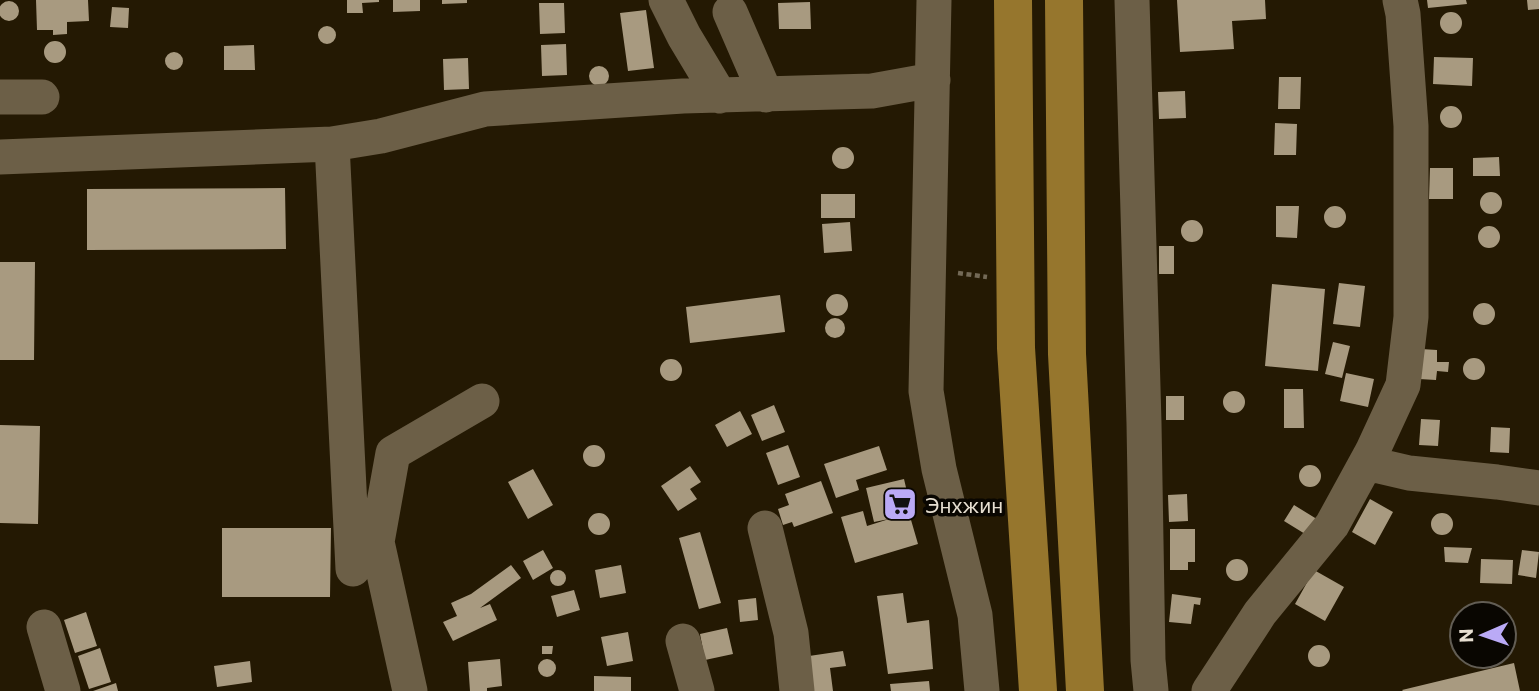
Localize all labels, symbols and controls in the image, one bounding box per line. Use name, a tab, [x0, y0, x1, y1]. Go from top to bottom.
supermarket icon: Энхжин	[881, 485, 919, 523]
place label: Энхжин	[925, 492, 1003, 517]
north arrow	[1448, 600, 1518, 670]
text: N	[1454, 628, 1477, 643]

